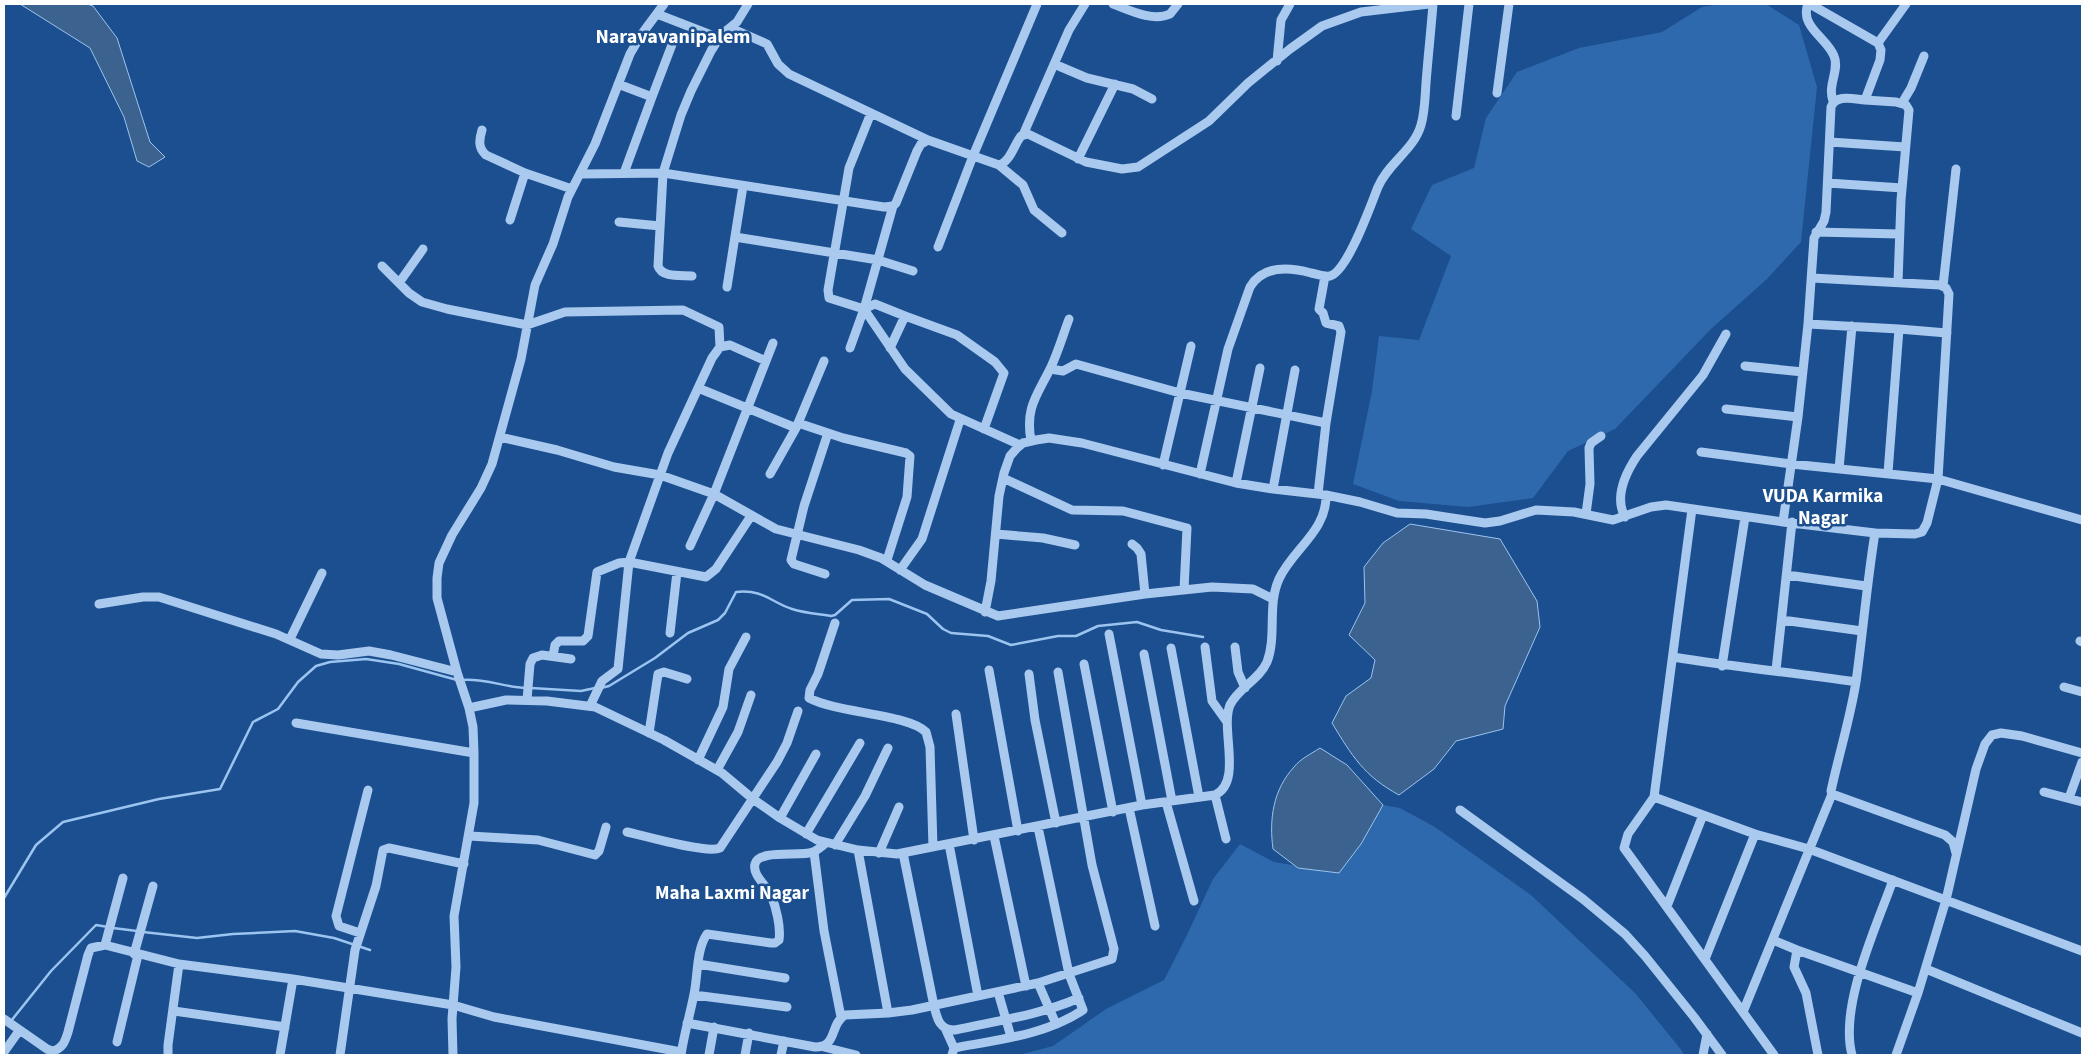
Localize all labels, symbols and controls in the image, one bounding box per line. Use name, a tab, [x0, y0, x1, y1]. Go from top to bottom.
district label: Naravavanipalem	[596, 23, 750, 51]
district label: VUDA Karmika Nagar	[1762, 483, 1883, 532]
district label: Maha Laxmi Nagar	[655, 880, 809, 907]

